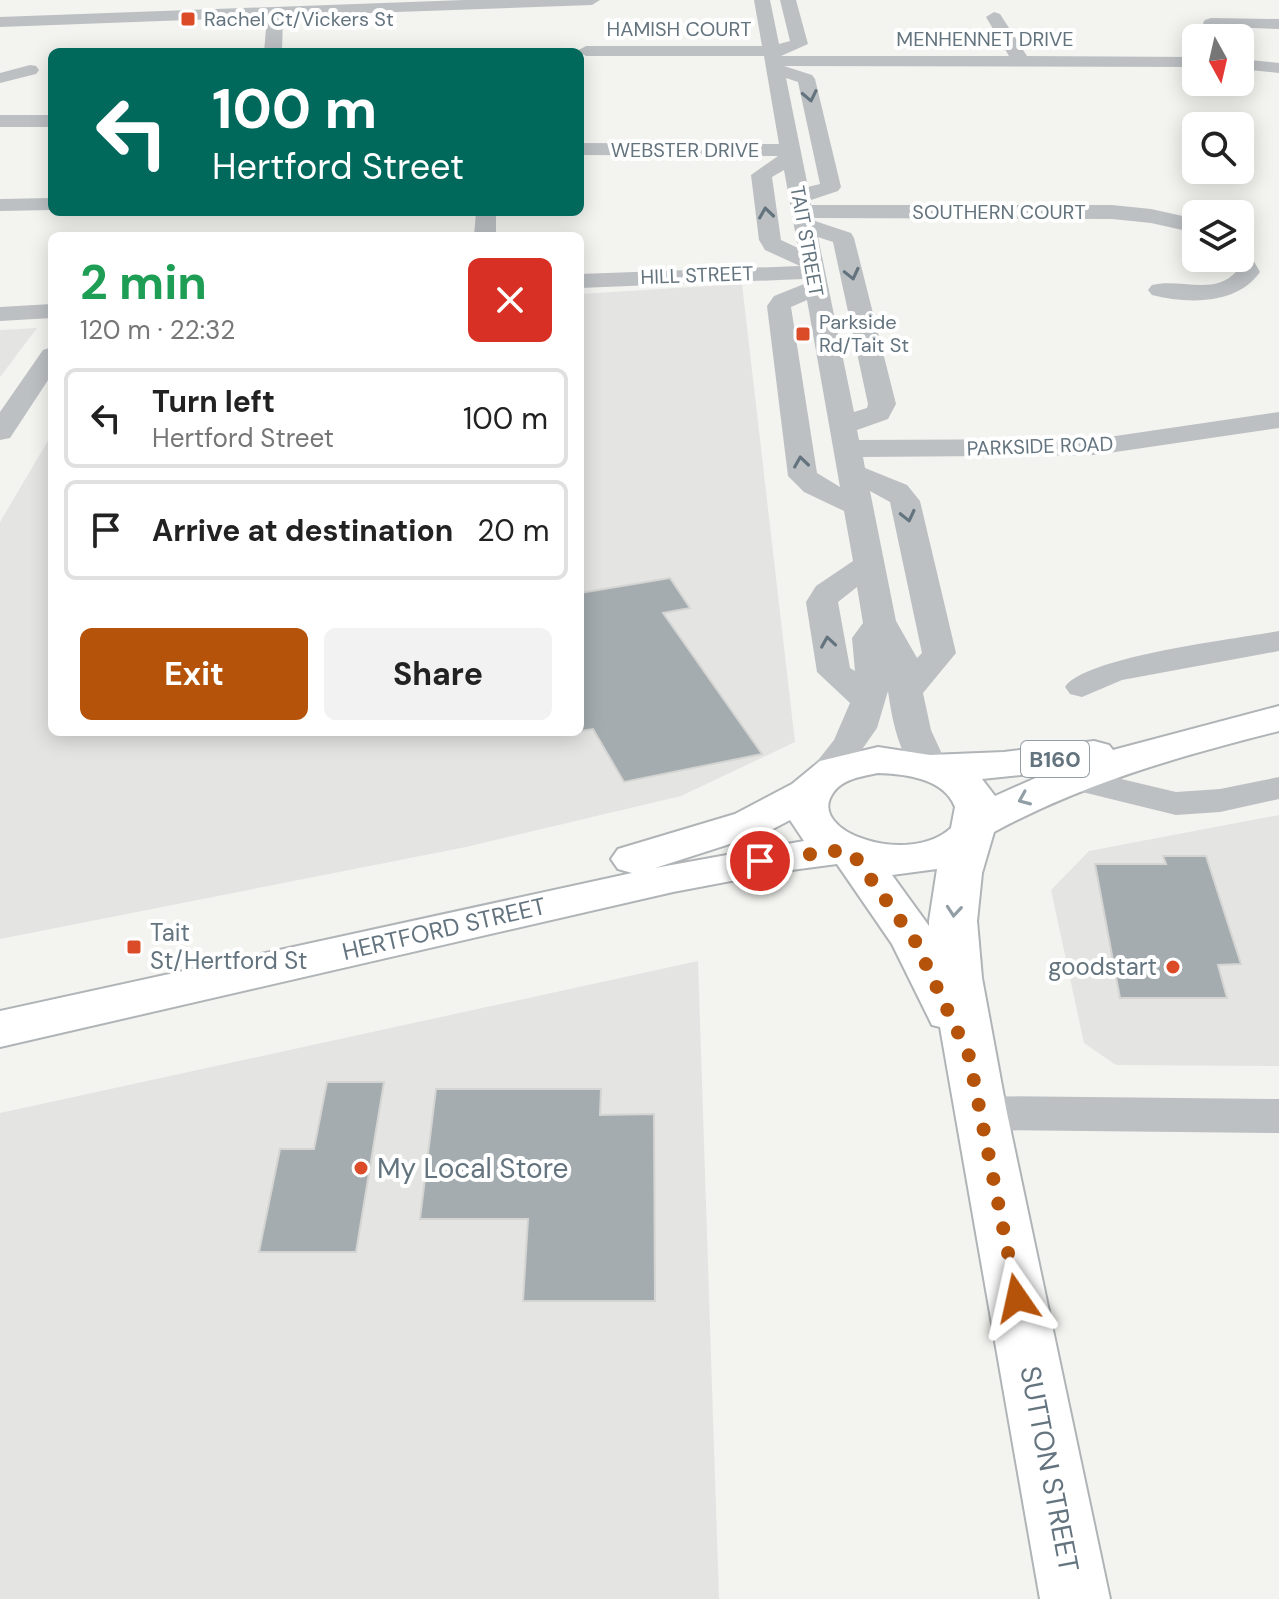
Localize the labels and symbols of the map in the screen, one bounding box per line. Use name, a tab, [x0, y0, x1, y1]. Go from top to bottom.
place label: Rachel Ct/Vickers St	[204, 6, 394, 32]
marker: Rachel Ct/Vickers St	[179, 10, 197, 28]
street label: HAMISH COURT	[607, 16, 751, 42]
north arrow	[1182, 24, 1254, 96]
street label: MENHENNET DRIVE	[896, 26, 1074, 52]
one-way arrow	[801, 89, 818, 103]
street label: WEBSTER DRIVE	[611, 137, 759, 163]
street label: TAIT STREET	[784, 183, 830, 299]
street label: SOUTHERN COURT	[912, 199, 1086, 225]
one-way arrow	[758, 206, 775, 220]
street label: HILL STREET	[640, 260, 754, 290]
one-way arrow	[842, 266, 859, 280]
place label: Parkside Rd/Tait St	[819, 309, 909, 358]
marker: Parkside Rd/Tait St	[794, 325, 812, 343]
street label: PARKSIDE ROAD	[966, 430, 1114, 462]
one-way arrow	[793, 455, 810, 469]
one-way arrow	[899, 508, 916, 522]
one-way arrow	[820, 635, 837, 649]
road number: B160	[1021, 741, 1089, 777]
one-way arrow	[1018, 790, 1032, 806]
pin	[726, 827, 794, 895]
street label: HERTFORD STREET	[339, 890, 549, 967]
one-way arrow	[946, 905, 963, 918]
place label: Tait St/Hertford St	[150, 917, 307, 976]
marker: Tait St/Hertford St	[125, 938, 143, 956]
place label: goodstart	[1048, 951, 1157, 982]
marker: goodstart	[1164, 958, 1182, 976]
place label: My Local Store	[377, 1150, 568, 1187]
marker: My Local Store	[352, 1159, 370, 1177]
position arrow	[975, 1256, 1059, 1340]
street label: SUTTON STREET	[1011, 1363, 1088, 1575]

